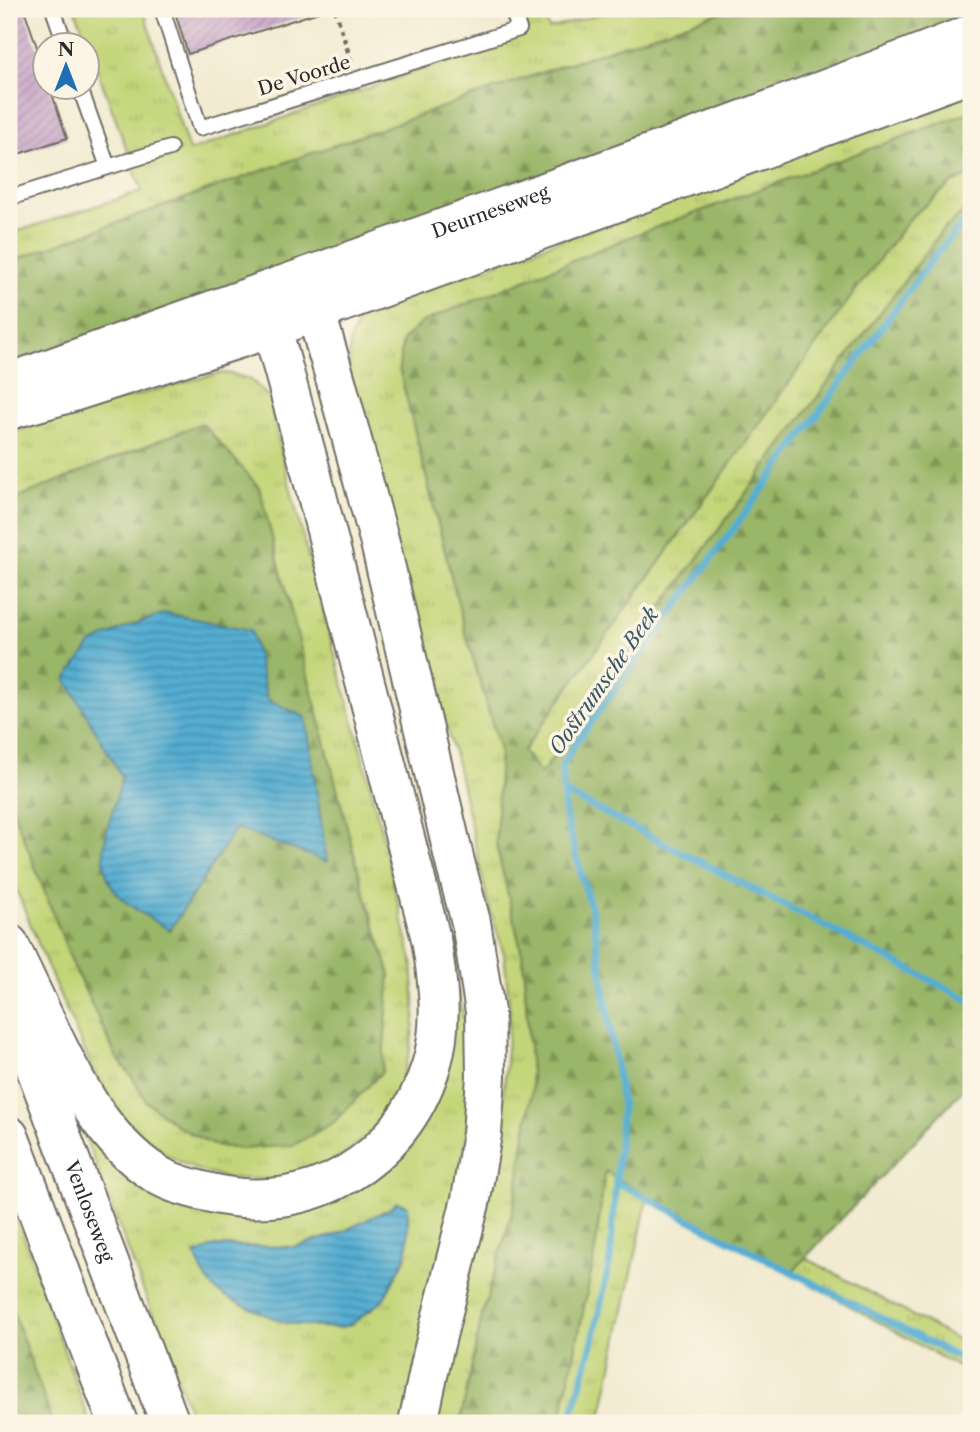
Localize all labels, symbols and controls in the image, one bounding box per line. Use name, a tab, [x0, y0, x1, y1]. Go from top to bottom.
north arrow	[32, 32, 102, 102]
text: N	[58, 38, 74, 61]
street label: De Voorde	[255, 50, 353, 100]
street label: Deurneseweg	[429, 180, 553, 243]
water label: Oostrumsche Beek	[543, 602, 664, 759]
street label: Venloseweg	[59, 1157, 119, 1266]

